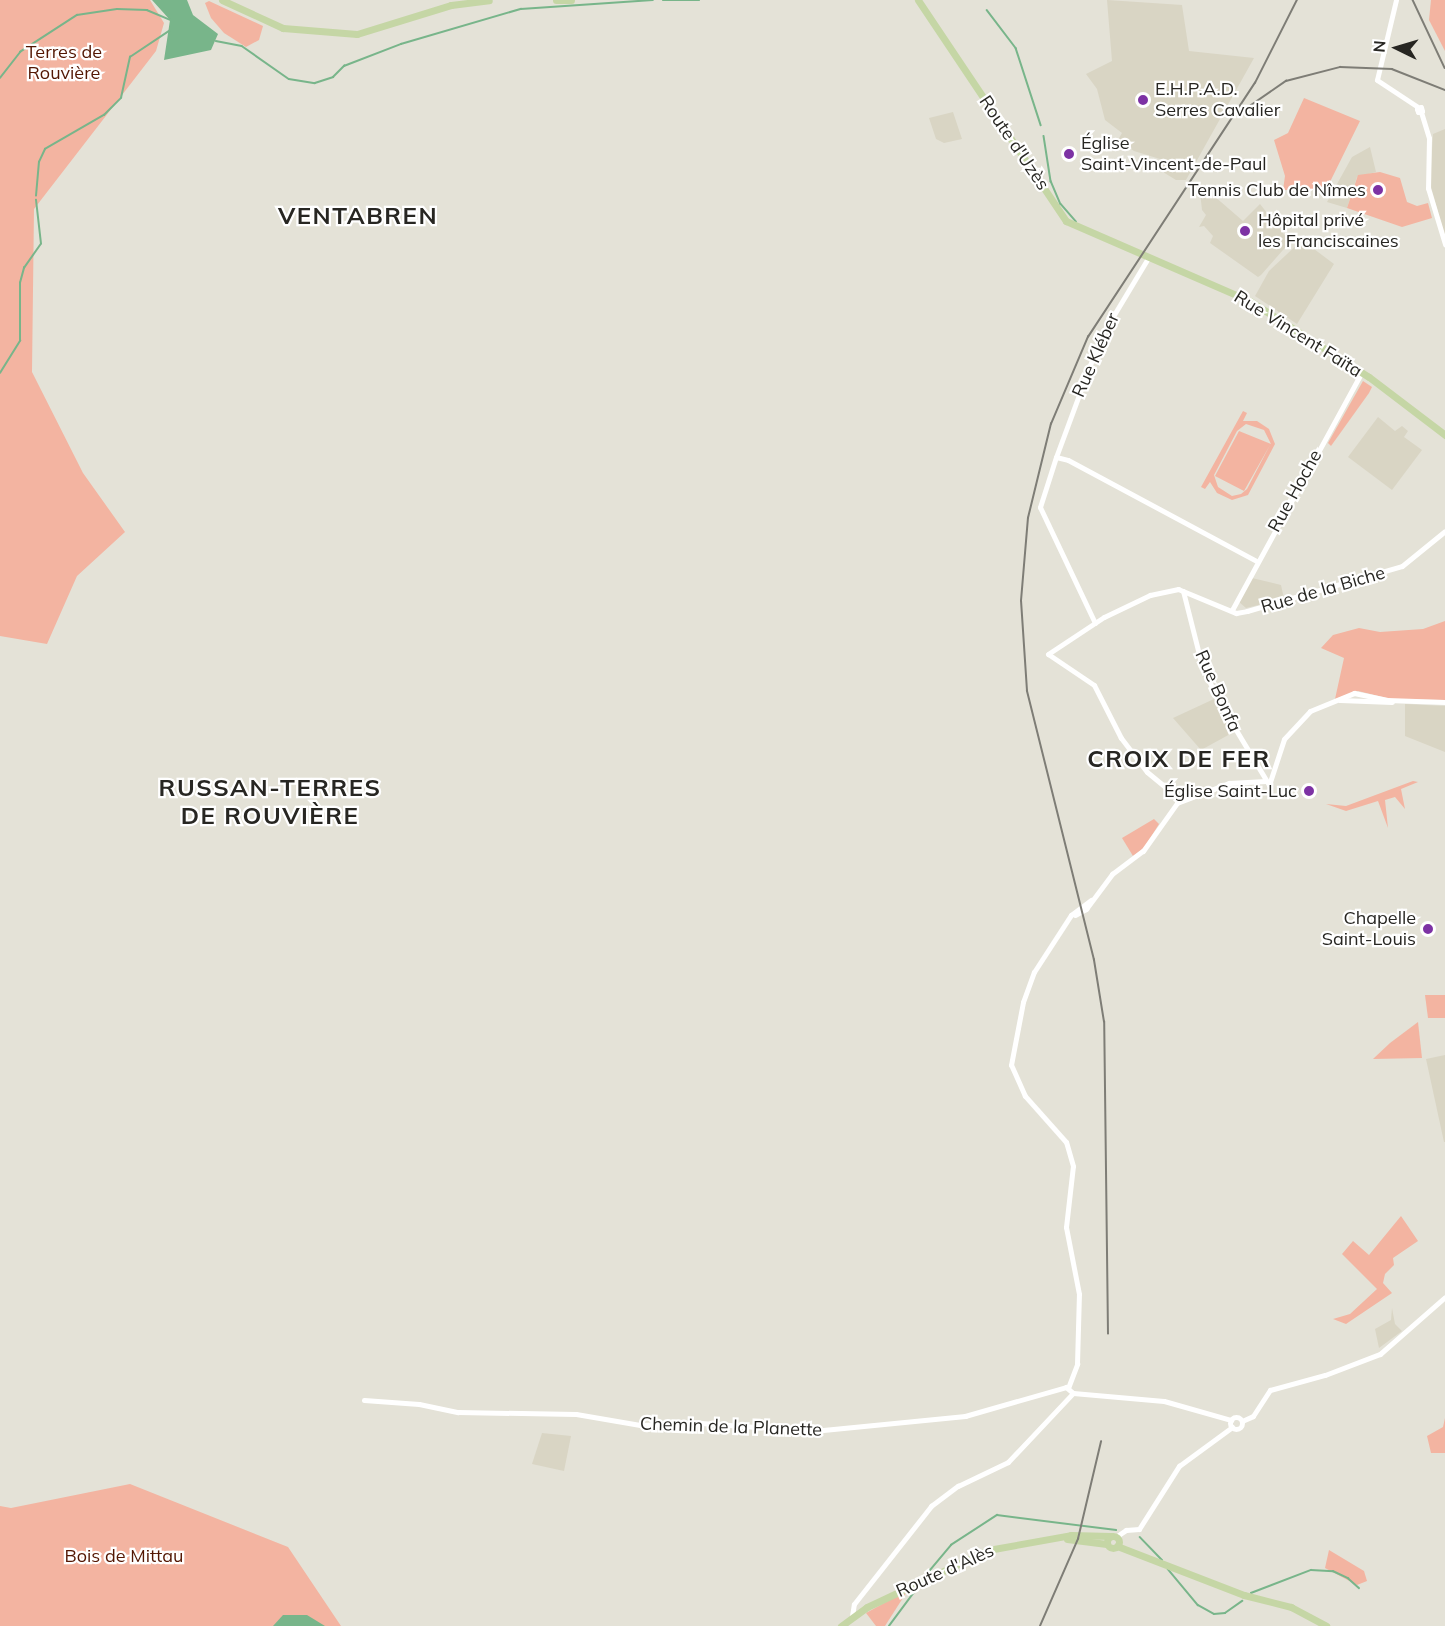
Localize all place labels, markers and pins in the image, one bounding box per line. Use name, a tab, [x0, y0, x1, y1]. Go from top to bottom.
place label: E.H.P.A.D. Serres Cavalier	[1155, 79, 1280, 122]
marker: E.H.P.A.D. Serres Cavalier	[1136, 93, 1150, 107]
place label: Église Saint-Vincent-de-Paul	[1081, 133, 1267, 176]
marker: Église Saint-Vincent-de-Paul	[1062, 147, 1076, 161]
place label: Tennis Club de Nîmes	[1188, 179, 1366, 201]
marker: Tennis Club de Nîmes	[1371, 183, 1385, 197]
place label: Hôpital privé les Franciscaines	[1258, 210, 1399, 252]
marker: Hôpital privé les Franciscaines	[1236, 222, 1254, 240]
place label: Église Saint-Luc	[1164, 780, 1297, 802]
marker: Église Saint-Luc	[1302, 784, 1316, 798]
place label: Chapelle Saint-Louis	[1322, 908, 1416, 950]
marker: Chapelle Saint-Louis	[1421, 922, 1435, 936]

